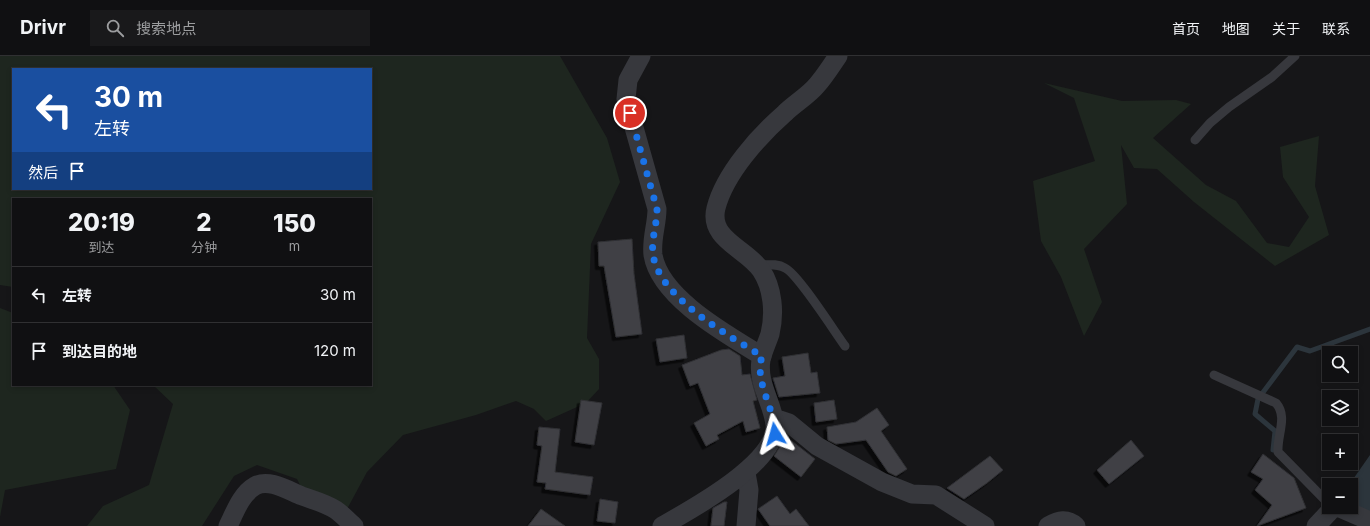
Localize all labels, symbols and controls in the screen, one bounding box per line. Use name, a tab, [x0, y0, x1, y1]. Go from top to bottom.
search box	[90, 10, 370, 46]
text: Drivr	[20, 16, 66, 39]
icon: search	[104, 17, 126, 39]
text: 搜索地点	[136, 19, 196, 38]
text: 首页	[1172, 20, 1200, 37]
text: 地图	[1222, 20, 1250, 37]
text: 关于	[1272, 20, 1300, 37]
text: 联系	[1322, 20, 1350, 37]
text: 30 m	[94, 80, 163, 114]
icon: left	[28, 84, 80, 136]
pin	[613, 96, 647, 130]
icon: arrive	[619, 102, 641, 124]
text: 左转	[94, 118, 130, 139]
icon: arrive	[66, 160, 88, 182]
text: 然后	[28, 163, 58, 182]
text: 20:19	[68, 208, 135, 237]
text: 2	[196, 208, 212, 237]
text: 150	[273, 209, 316, 238]
text: m	[289, 238, 300, 254]
text: 到达	[88, 239, 114, 255]
text: 分钟	[191, 239, 217, 255]
icon: left	[28, 284, 50, 306]
text: 30 m	[320, 285, 356, 304]
text: 左转	[62, 286, 92, 305]
icon: arrive	[28, 340, 50, 362]
text: 120 m	[314, 341, 356, 360]
text: 到达目的地	[62, 342, 137, 361]
map controls	[1322, 346, 1358, 514]
button: search	[1322, 346, 1358, 382]
button: layers	[1322, 390, 1358, 426]
position arrow	[754, 413, 796, 455]
button: +	[1322, 434, 1358, 470]
button: −	[1322, 478, 1358, 514]

